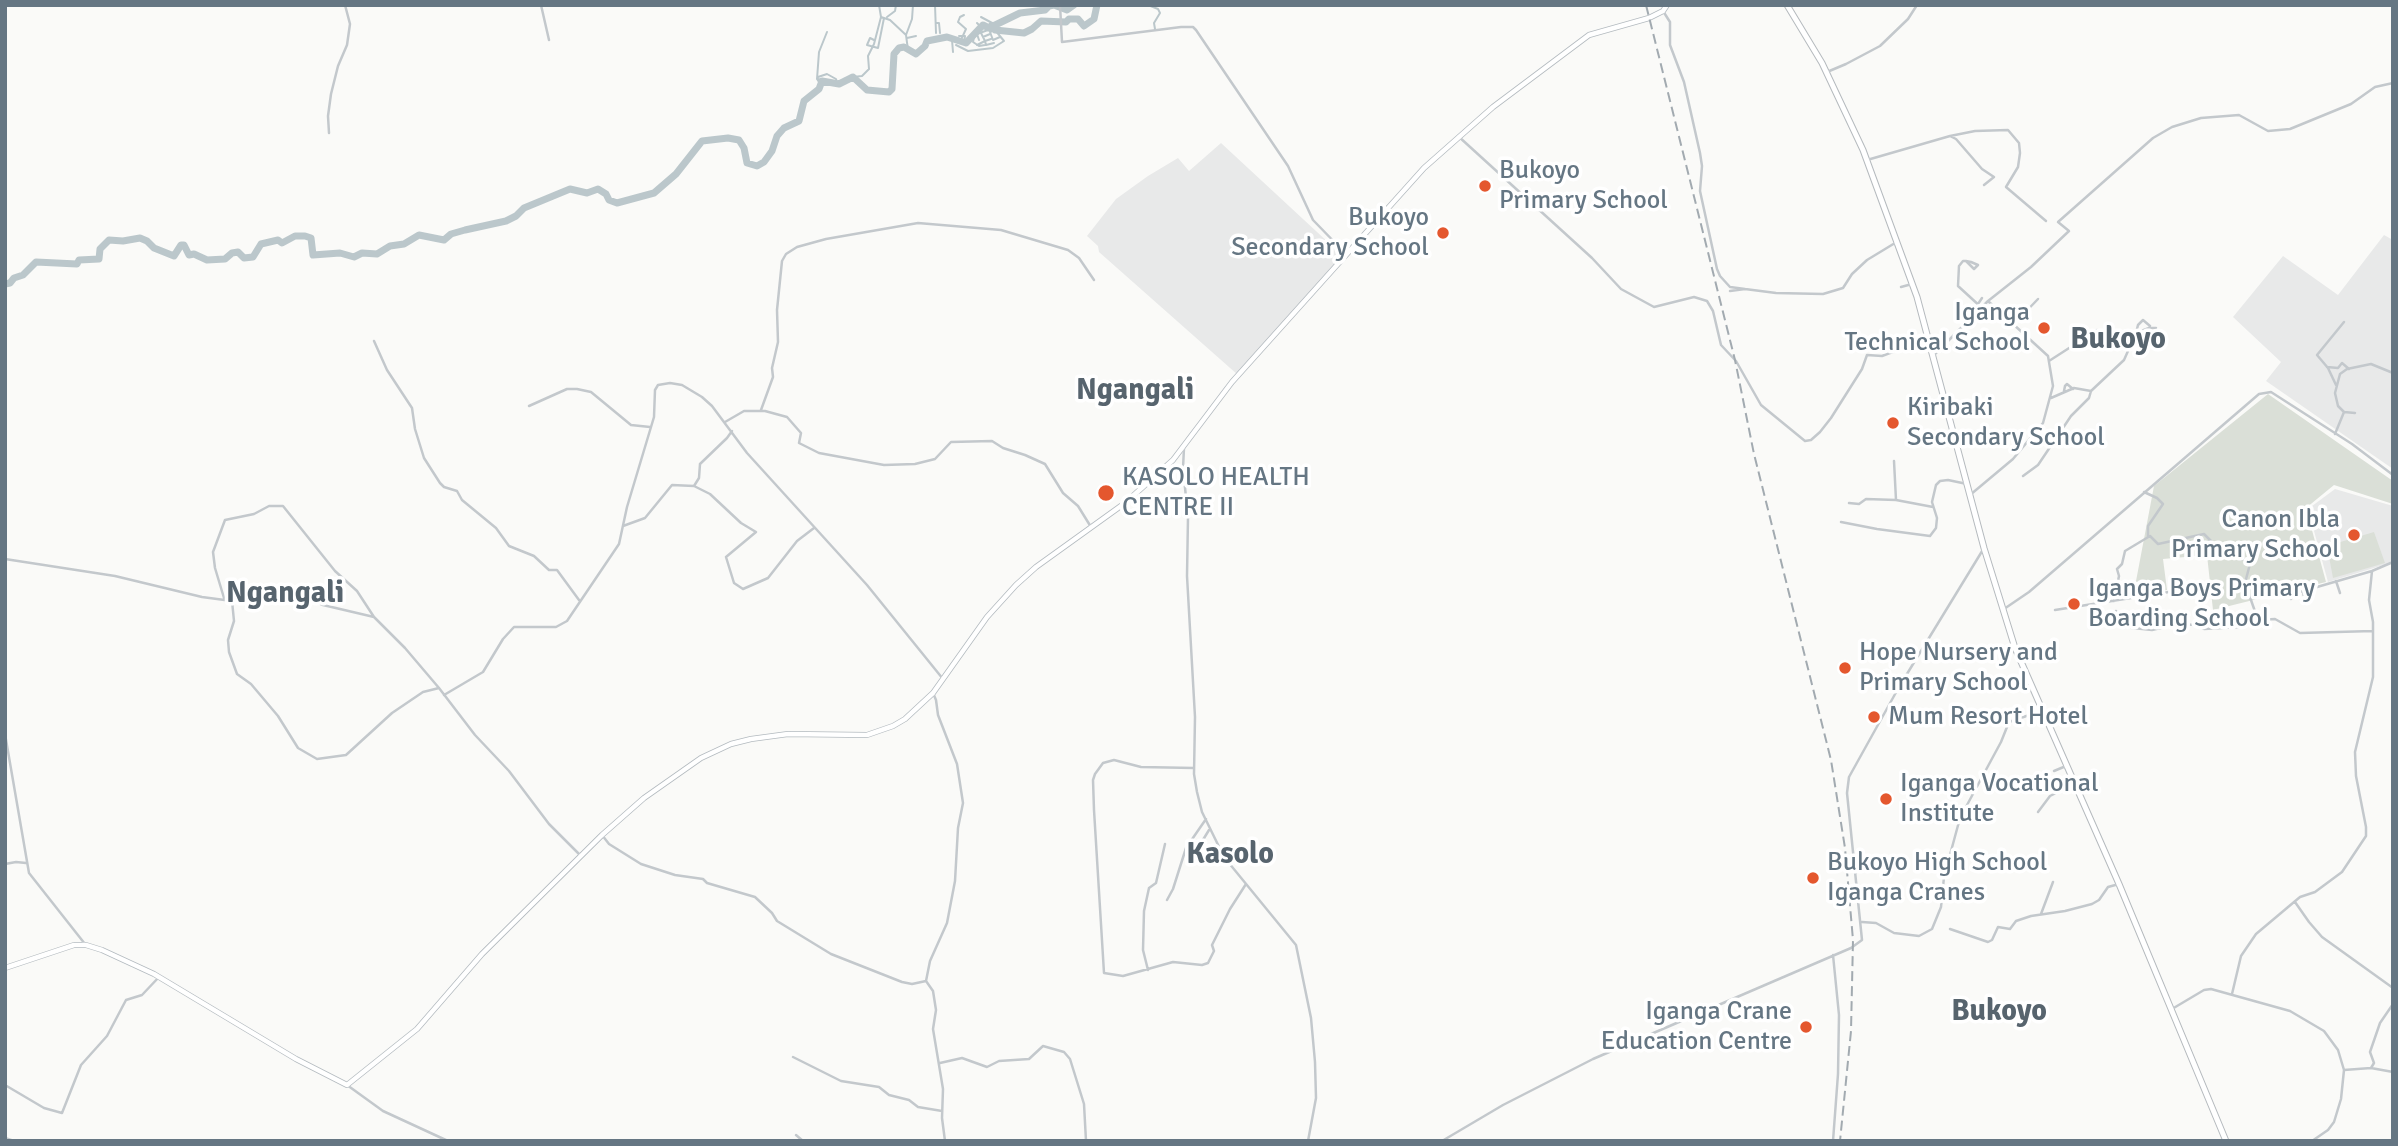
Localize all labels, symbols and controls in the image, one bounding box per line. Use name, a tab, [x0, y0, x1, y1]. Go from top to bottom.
place label: Bukoyo Primary School	[1499, 155, 1668, 216]
marker: Bukoyo Primary School	[1477, 178, 1493, 194]
place label: Bukoyo Secondary School	[1231, 202, 1429, 264]
marker: Bukoyo Secondary School	[1435, 225, 1451, 241]
place label: Iganga Technical School	[1844, 297, 2030, 358]
marker: Iganga Technical School	[2036, 320, 2052, 336]
district label: Bukoyo	[2070, 322, 2166, 358]
district label: Ngangali	[1076, 373, 1194, 409]
place label: Kiribaki Secondary School	[1907, 392, 2105, 453]
marker: Kiribaki Secondary School	[1885, 415, 1901, 431]
place label: KASOLO HEALTH CENTRE II	[1122, 462, 1310, 524]
marker: KASOLO HEALTH CENTRE II	[1096, 483, 1116, 503]
place label: Canon Ibla Primary School	[2171, 504, 2340, 566]
marker: Canon Ibla Primary School	[2346, 527, 2362, 543]
place label: Iganga Boys Primary Boarding School	[2088, 573, 2315, 634]
district label: Ngangali	[226, 576, 344, 612]
marker: Iganga Boys Primary Boarding School	[2066, 596, 2082, 612]
place label: Hope Nursery and Primary School	[1859, 637, 2058, 698]
marker: Hope Nursery and Primary School	[1837, 660, 1853, 676]
place label: Mum Resort Hotel	[1888, 701, 2088, 733]
marker: Mum Resort Hotel	[1866, 709, 1882, 725]
place label: Iganga Vocational Institute	[1900, 768, 2099, 830]
marker: Iganga Vocational Institute	[1878, 791, 1894, 807]
district label: Kasolo	[1186, 837, 1274, 873]
place label: Bukoyo High School Iganga Cranes	[1827, 847, 2047, 908]
marker: Bukoyo High School Iganga Cranes	[1805, 870, 1821, 886]
district label: Bukoyo	[1951, 994, 2047, 1030]
place label: Iganga Crane Education Centre	[1601, 996, 1792, 1058]
marker: Iganga Crane Education Centre	[1798, 1019, 1814, 1035]

